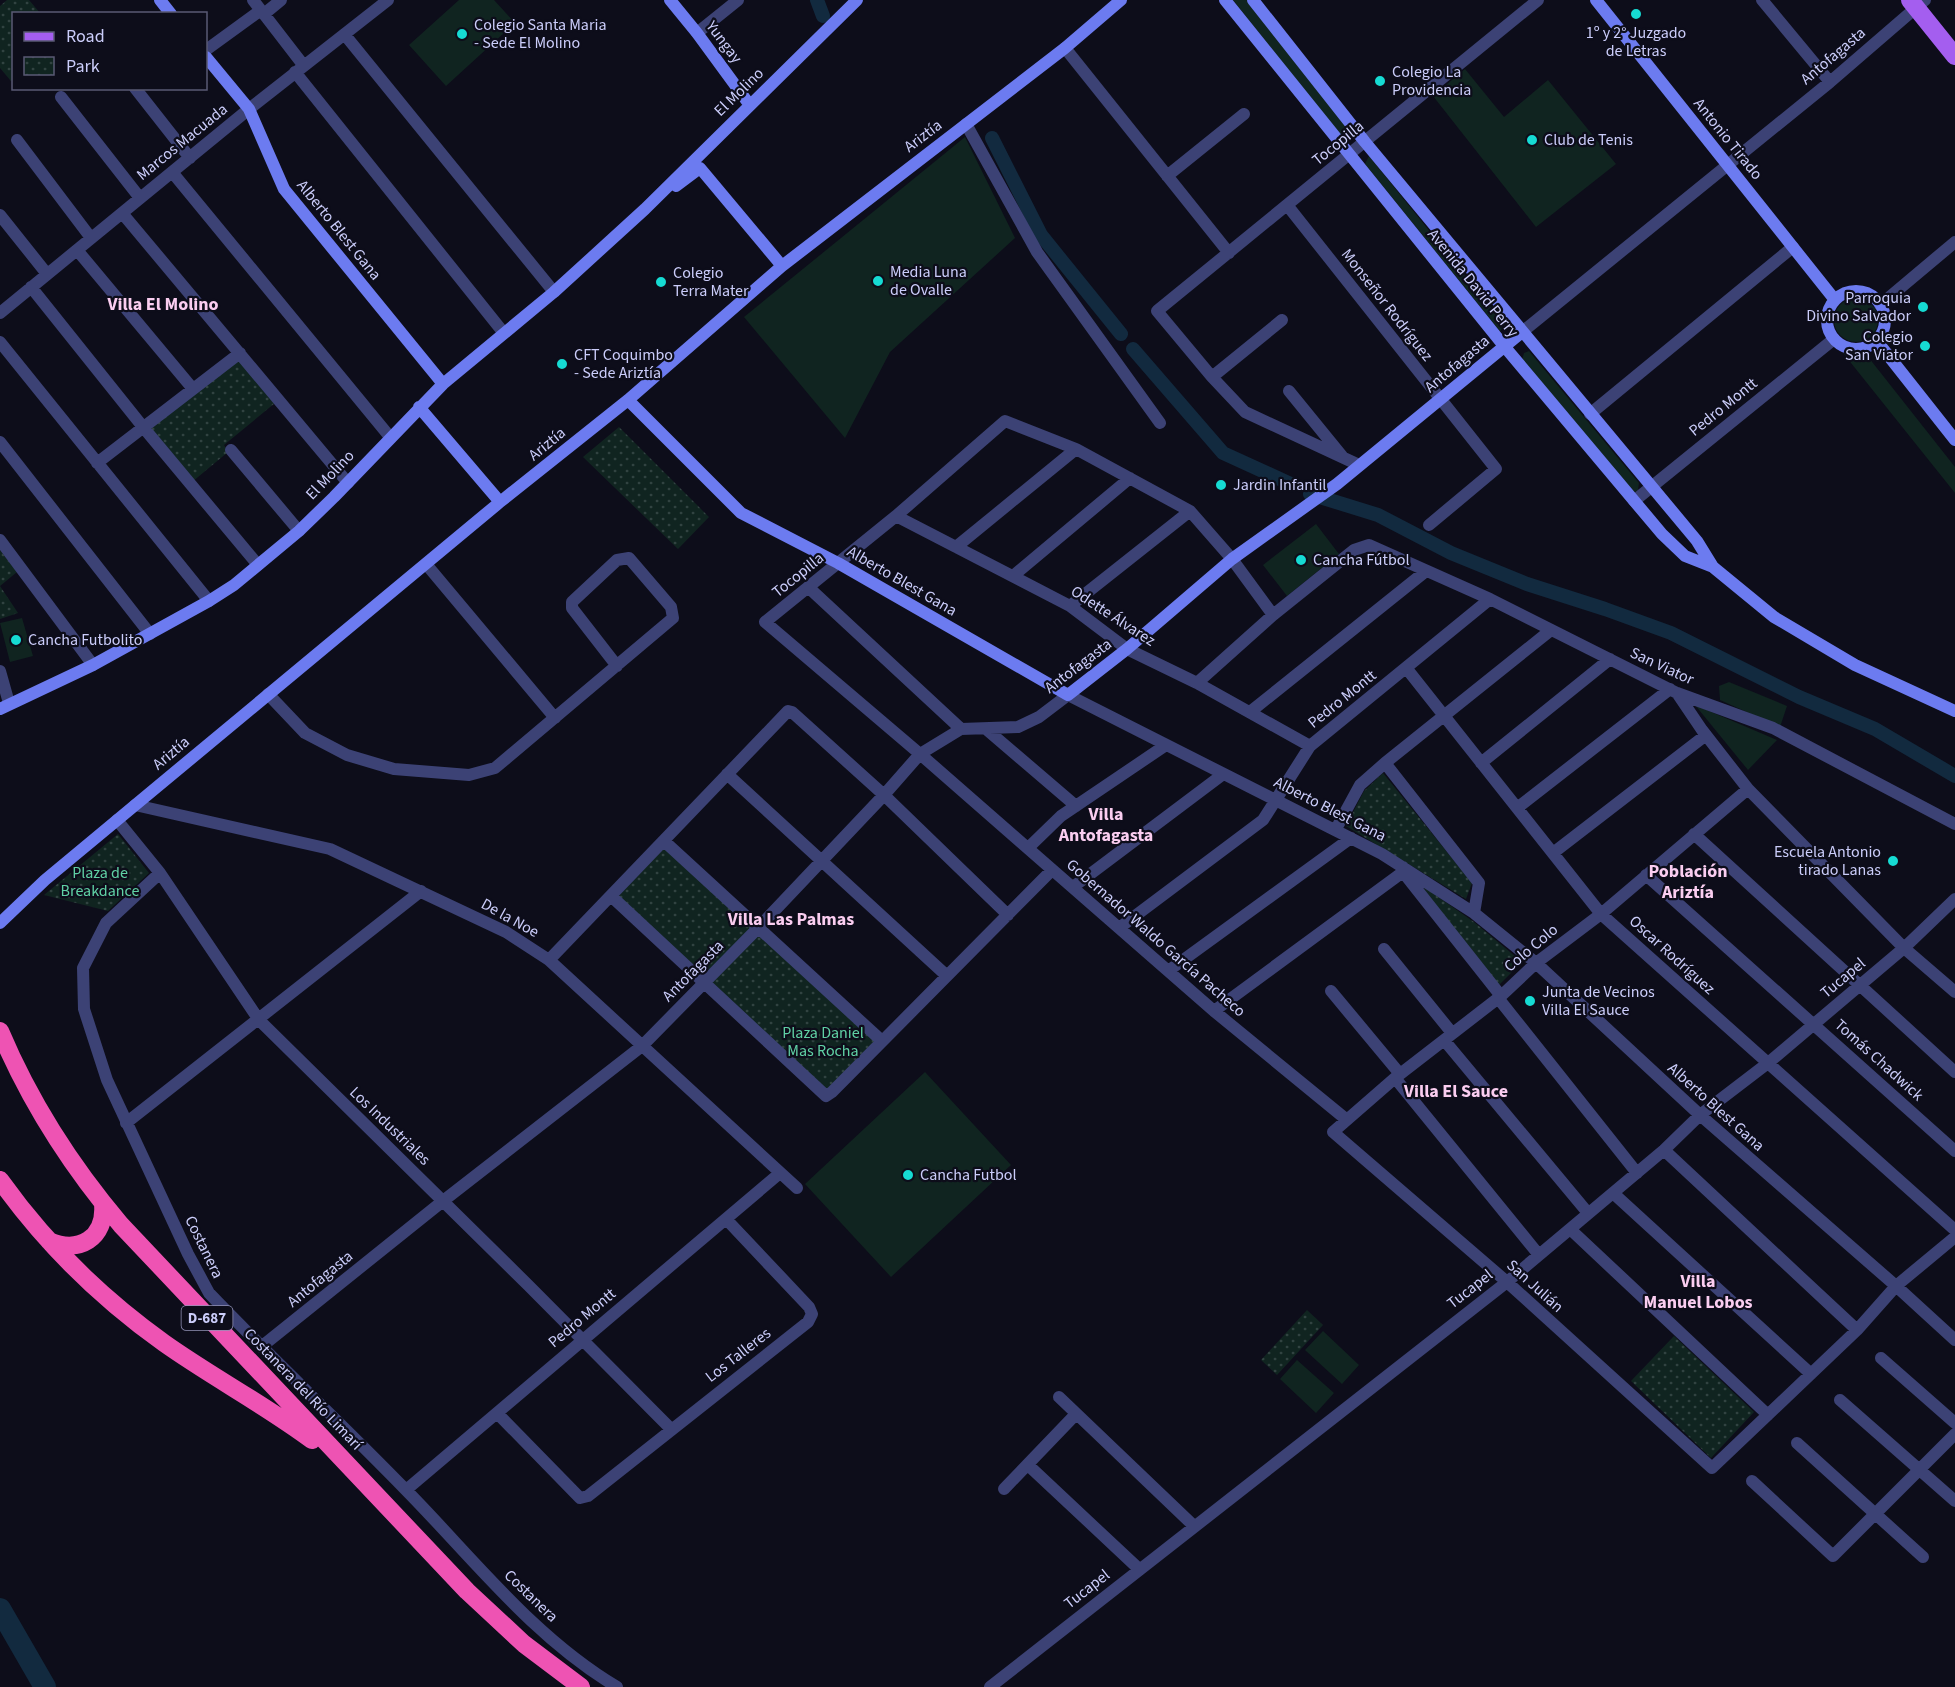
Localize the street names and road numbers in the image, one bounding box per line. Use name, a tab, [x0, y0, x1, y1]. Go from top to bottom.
street label: Yungay	[700, 15, 748, 68]
street label: Antofagasta	[1796, 22, 1870, 90]
street label: El Molino	[709, 63, 769, 121]
street label: Antonio Tirado	[1688, 94, 1768, 184]
street label: Marcos Macuada	[132, 98, 232, 186]
street label: Ariztía	[899, 114, 947, 158]
street label: Tocopilla	[1307, 115, 1369, 171]
street label: Alberto Blest Gana	[292, 175, 386, 285]
street label: Avenida David Perry	[1422, 224, 1524, 342]
street label: Monseñor Rodríguez	[1336, 244, 1438, 366]
street label: Antofagasta	[1420, 330, 1494, 398]
street label: Pedro Montt	[1684, 372, 1762, 441]
street label: Ariztía	[524, 422, 570, 466]
street label: El Molino	[301, 445, 359, 505]
street label: Alberto Blest Gana	[843, 541, 961, 621]
street label: Tocopilla	[767, 547, 829, 603]
street label: Odette Álvarez	[1066, 580, 1160, 652]
street label: Antofagasta	[1040, 633, 1116, 699]
street label: San Viator	[1627, 642, 1698, 691]
street label: Pedro Montt	[1303, 664, 1381, 733]
street label: Ariztía	[148, 731, 194, 775]
street label: Alberto Blest Gana	[1270, 771, 1390, 847]
street label: Gobernador Waldo García Pacheco	[1062, 854, 1250, 1022]
street label: De la Noe	[477, 893, 543, 943]
street label: Oscar Rodríguez	[1624, 910, 1720, 1000]
street label: Colo Colo	[1499, 919, 1563, 977]
street label: Antofagasta	[657, 935, 729, 1007]
street label: Tucapel	[1816, 953, 1870, 1003]
street label: Tomás Chadwick	[1830, 1014, 1928, 1106]
street label: Alberto Blest Gana	[1663, 1058, 1769, 1156]
street label: Los Industriales	[345, 1082, 436, 1170]
street label: Costanera	[179, 1212, 229, 1282]
street label: Antofagasta	[282, 1246, 358, 1312]
street label: San Julián	[1502, 1254, 1568, 1318]
street label: Tucapel	[1442, 1264, 1498, 1314]
street label: Pedro Montt	[543, 1283, 621, 1353]
road number: D-687	[182, 1306, 232, 1330]
street label: Los Talleres	[701, 1322, 776, 1388]
street label: Costanera del Río Limarí	[239, 1323, 368, 1456]
street label: Tucapel	[1059, 1564, 1115, 1614]
street label: Costanera	[499, 1565, 563, 1627]

